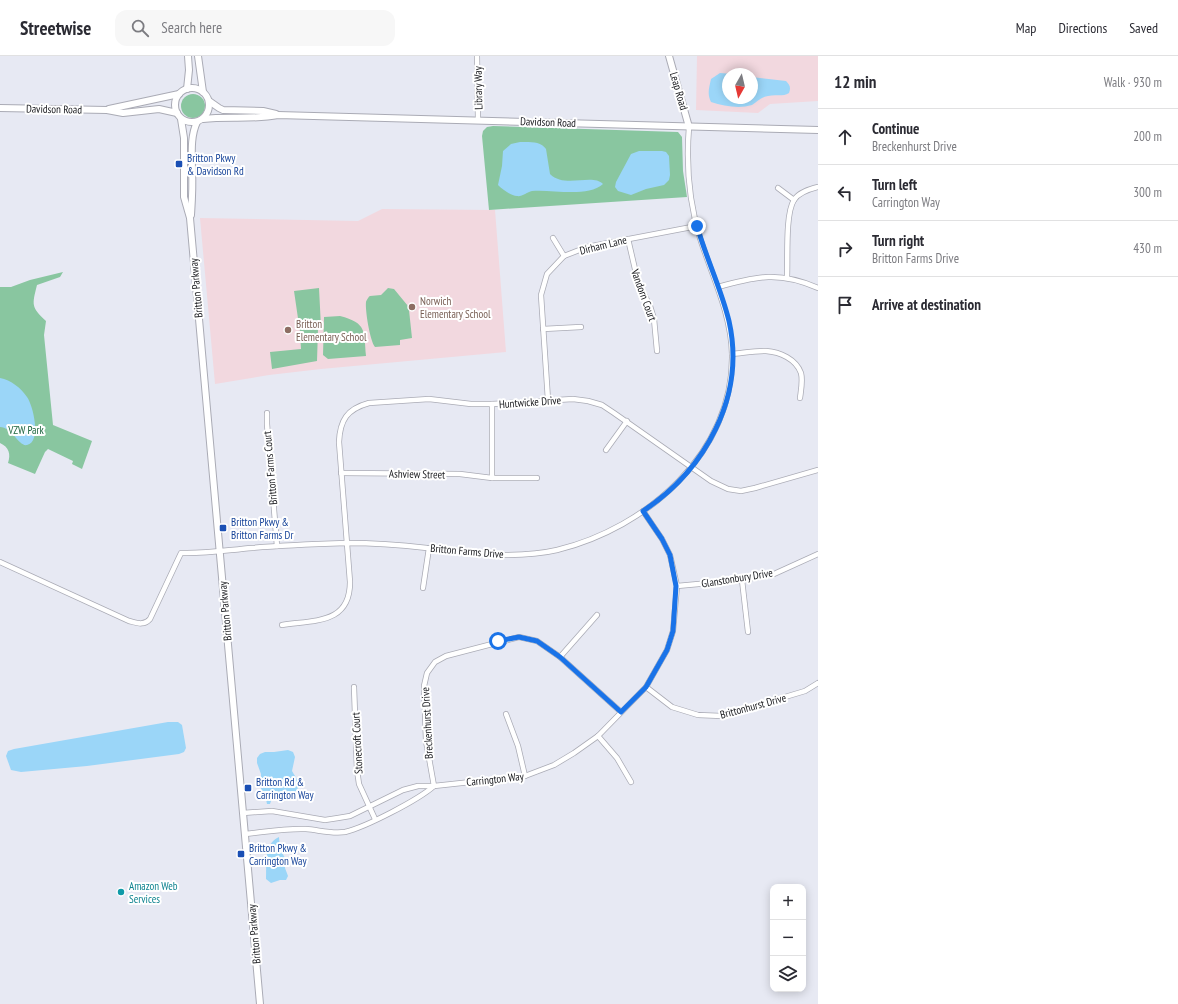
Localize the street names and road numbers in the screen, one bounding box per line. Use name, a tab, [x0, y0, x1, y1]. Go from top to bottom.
street label: Library Way	[471, 65, 485, 110]
street label: Leap Road	[667, 70, 691, 112]
street label: Davidson Road	[26, 102, 82, 116]
street label: Davidson Road	[520, 114, 576, 130]
street label: Dirham Lane	[578, 232, 628, 258]
street label: Britton Parkway	[186, 257, 206, 318]
street label: Vandorn Court	[628, 266, 660, 323]
street label: Huntwicke Drive	[498, 393, 562, 411]
street label: Britton Farms Court	[260, 430, 280, 506]
street label: Ashview Street	[389, 467, 445, 481]
street label: Britton Farms Drive	[430, 541, 505, 561]
street label: Glanstonbury Drive	[700, 565, 774, 591]
street label: Britton Parkway	[215, 580, 235, 641]
street label: Breckenhurst Drive	[418, 686, 436, 759]
street label: Brittonhurst Drive	[718, 690, 788, 722]
street label: Stonecroft Court	[348, 712, 366, 774]
street label: Carrington Way	[466, 769, 525, 789]
street label: Britton Parkway	[244, 903, 264, 964]

